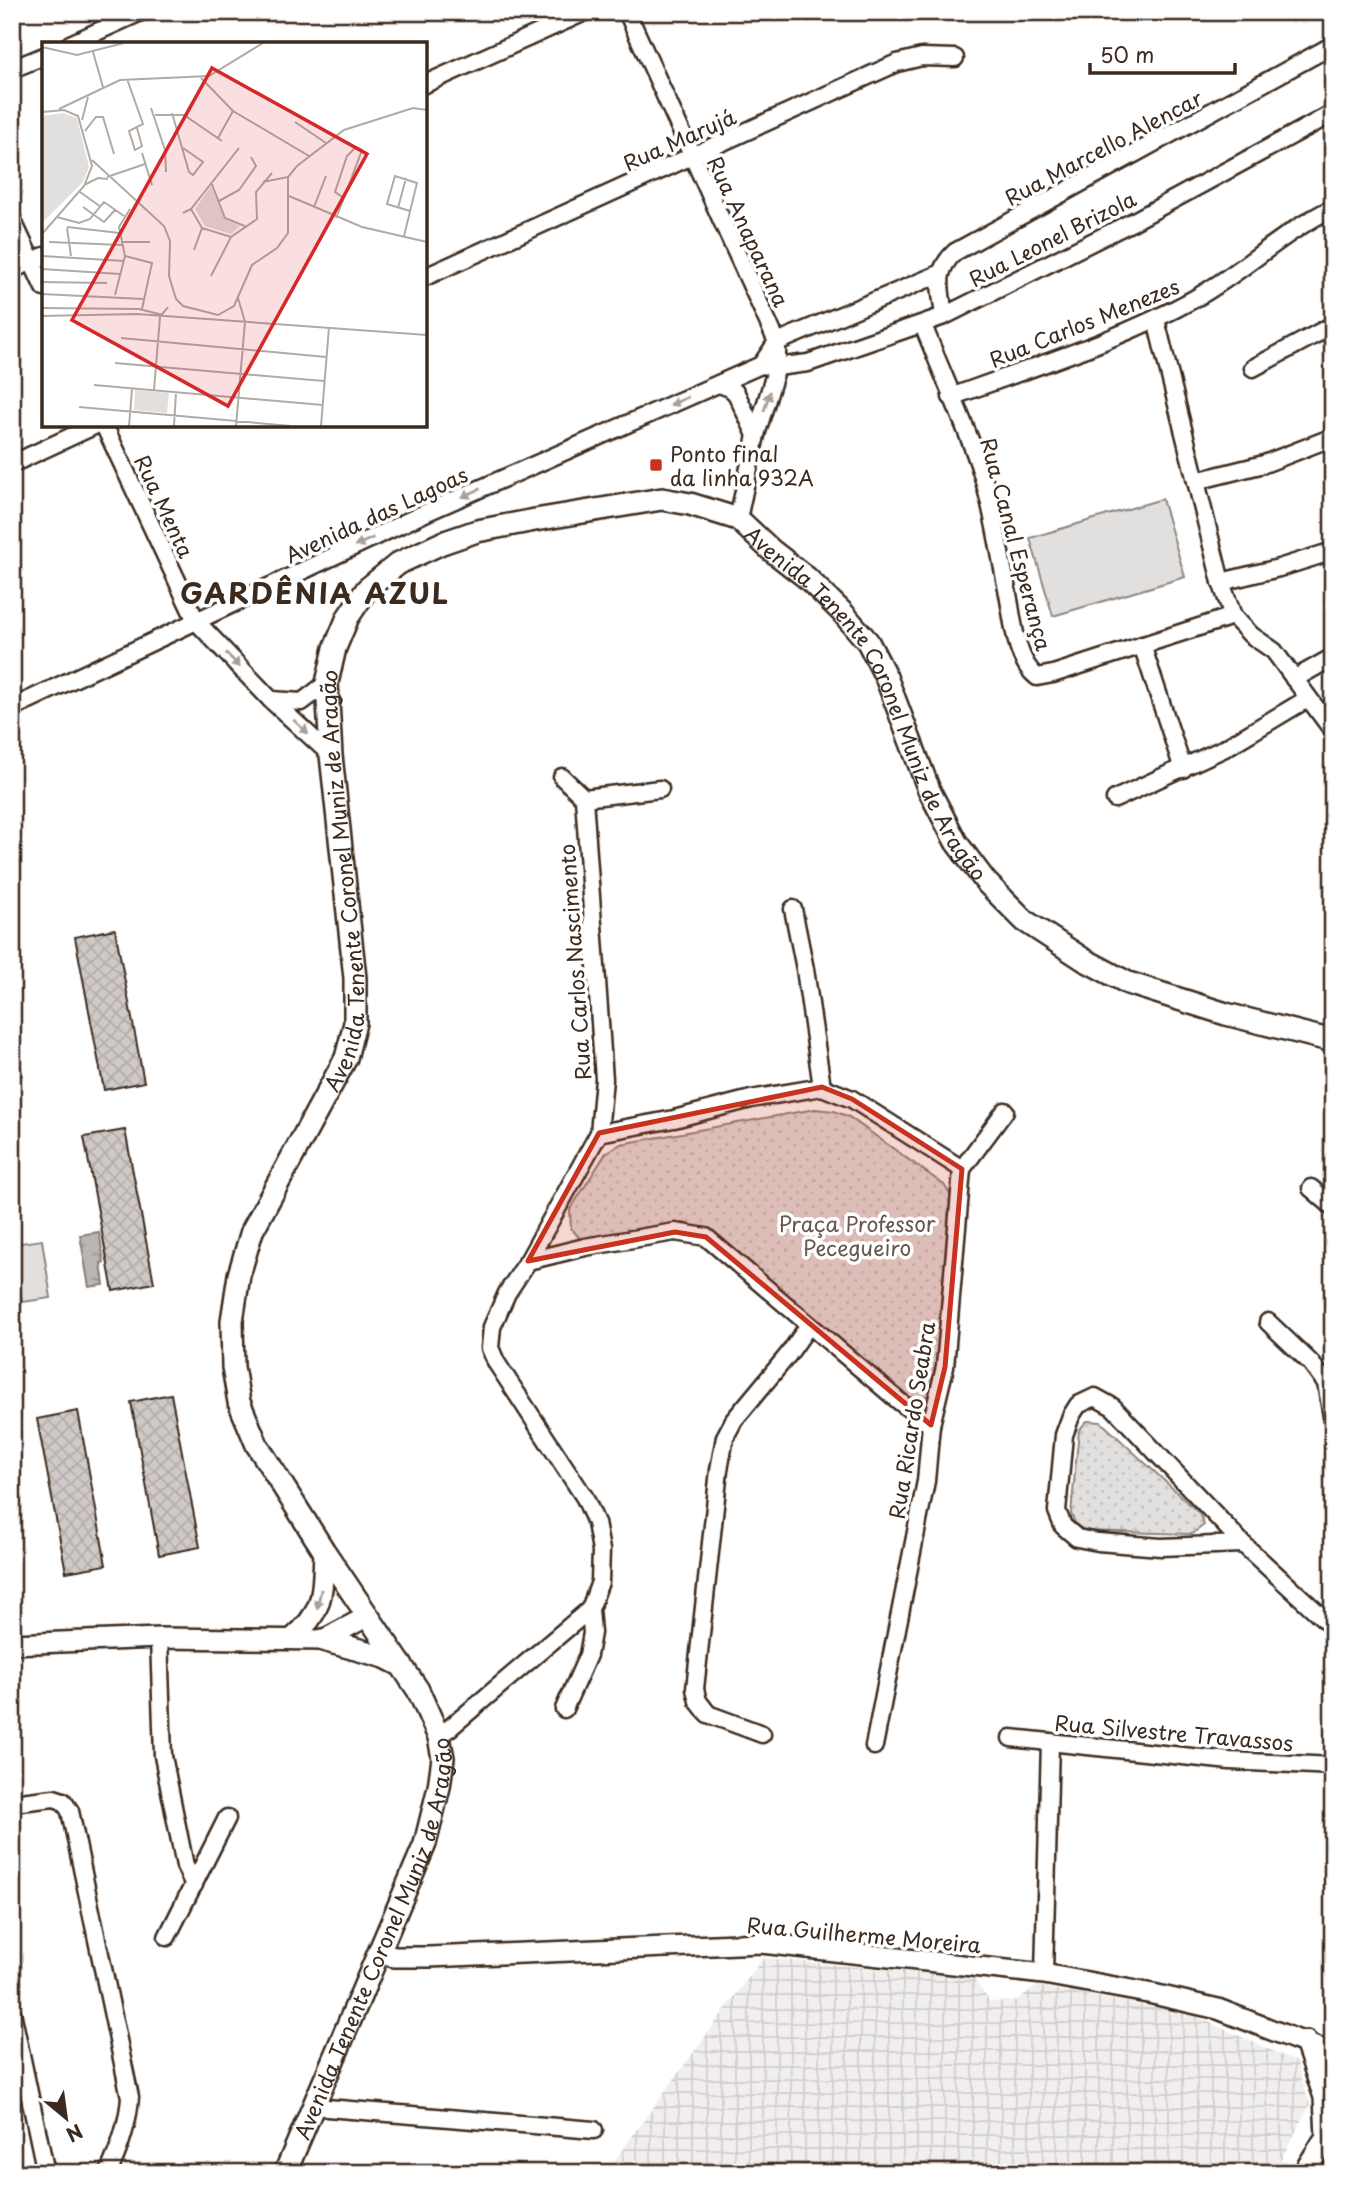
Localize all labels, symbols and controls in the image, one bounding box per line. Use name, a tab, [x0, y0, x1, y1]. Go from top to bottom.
scale bar	[1090, 32, 1235, 76]
text: 50 m	[1100, 38, 1154, 70]
inset map	[42, 42, 427, 427]
street label: Rua Marcello Alencar	[998, 81, 1208, 213]
street label: Rua Marujá	[618, 100, 741, 178]
street label: Rua Anaparana	[700, 150, 798, 312]
street label: Rua Leonel Brizola	[963, 182, 1141, 294]
street label: Rua Carlos Menezes	[984, 269, 1184, 375]
one-way arrow	[763, 390, 773, 411]
one-way arrow	[669, 396, 690, 407]
street label: Rua Canal Esperança	[973, 434, 1061, 654]
place label: Ponto final da linha 932A	[670, 437, 814, 493]
street label: Rua Menta	[127, 449, 203, 563]
marker: Ponto final da linha 932A	[648, 457, 664, 473]
street label: Avenida das Lagoas	[279, 458, 473, 570]
one-way arrow	[461, 487, 481, 499]
street label: Avenida Tenente Coronel Muniz de Aragão	[738, 518, 995, 887]
one-way arrow	[354, 536, 374, 548]
district label: GARDÊNIA AZUL	[180, 571, 450, 614]
one-way arrow	[225, 651, 241, 668]
street label: Avenida Tenente Coronel Muniz de Aragão	[311, 666, 371, 1097]
one-way arrow	[292, 719, 309, 735]
street label: Rua Carlos Nascimento	[550, 843, 598, 1081]
park label: Praça Professor Pecegueiro	[778, 1207, 936, 1263]
street label: Rua Ricardo Seabra	[880, 1319, 942, 1521]
one-way arrow	[314, 1589, 325, 1611]
street label: Rua Silvestre Travassos	[1053, 1706, 1295, 1758]
street label: Avenida Tenente Coronel Muniz de Aragão	[285, 1735, 460, 2144]
street label: Rua Guilherme Moreira	[746, 1908, 983, 1960]
north arrow	[32, 2084, 102, 2154]
text: N	[61, 2118, 88, 2150]

